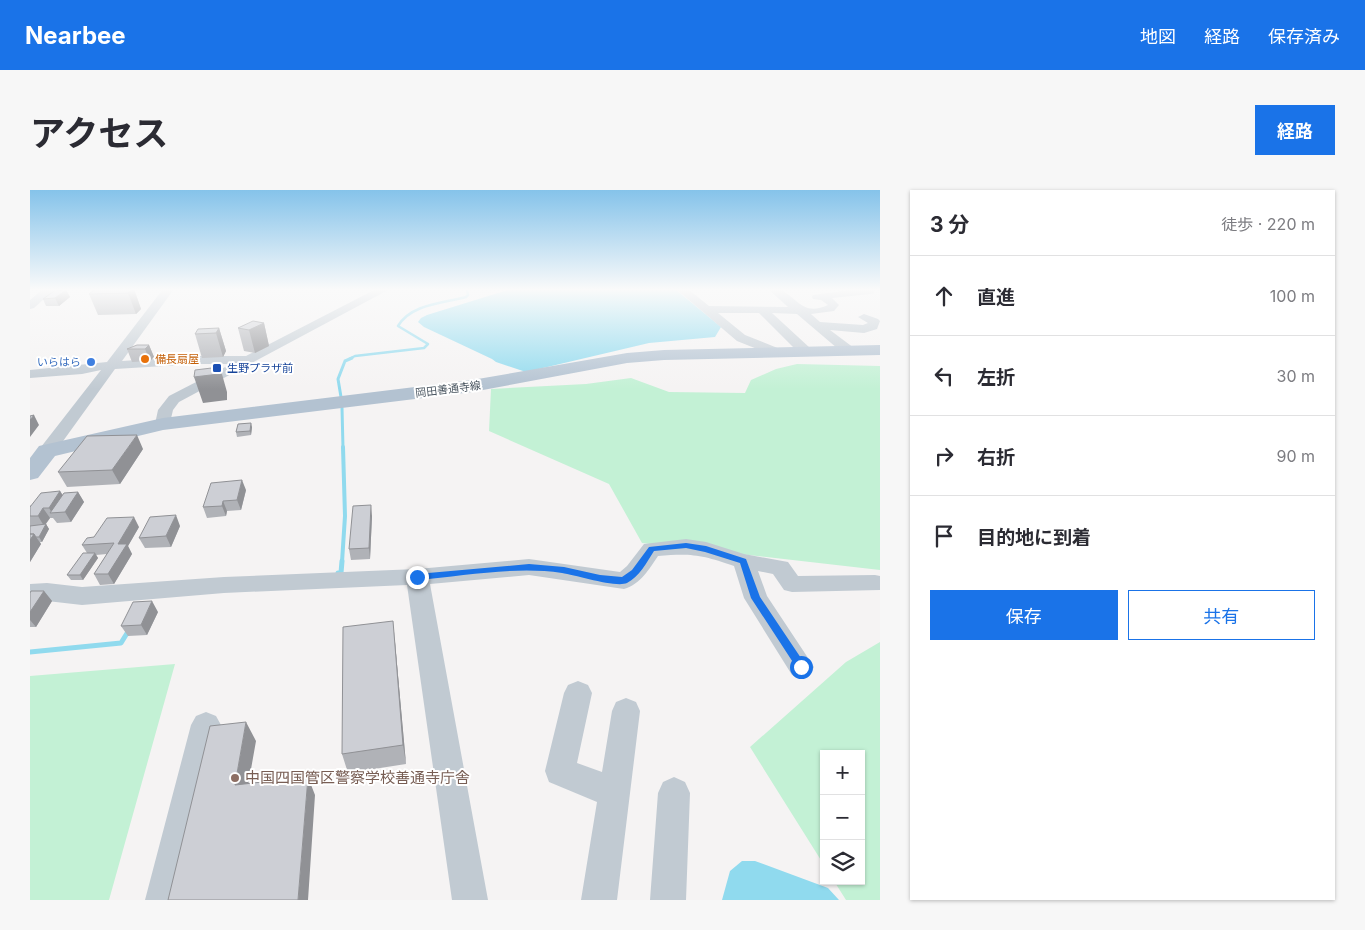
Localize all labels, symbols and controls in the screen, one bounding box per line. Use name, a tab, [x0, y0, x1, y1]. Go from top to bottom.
text: Nearbee	[25, 21, 126, 50]
text: 地図	[1140, 26, 1176, 47]
text: 経路	[1204, 26, 1240, 47]
text: 保存済み	[1268, 26, 1340, 47]
button: 経路	[1255, 105, 1335, 155]
text: アクセス	[30, 112, 168, 154]
text: 3 分	[930, 212, 970, 237]
text: 徒歩 · 220 m	[1221, 214, 1315, 234]
icon: ahead	[930, 282, 958, 310]
text: 直進	[977, 286, 1015, 309]
text: 100 m	[1270, 286, 1315, 306]
place label: 備長扇屋	[155, 352, 199, 366]
marker: 備長扇屋	[139, 353, 151, 365]
place label: いらはら	[37, 355, 81, 369]
marker: いらはら	[85, 356, 97, 368]
place label: 生野プラザ前	[227, 361, 293, 375]
marker: 生野プラザ前	[211, 362, 223, 374]
icon: left	[930, 362, 958, 390]
text: 左折	[977, 366, 1015, 389]
text: 30 m	[1277, 366, 1315, 386]
street label: 岡田善通寺線	[414, 378, 482, 400]
icon: right	[930, 442, 958, 470]
text: 右折	[977, 446, 1015, 469]
text: 90 m	[1276, 446, 1315, 466]
icon: arrive	[930, 522, 958, 550]
text: 目的地に到着	[977, 526, 1091, 549]
route end	[406, 566, 429, 589]
button: 保存	[930, 590, 1118, 640]
button: 共有	[1128, 590, 1315, 640]
route start	[790, 656, 813, 679]
map controls	[820, 750, 865, 885]
button: +	[820, 750, 865, 795]
place label: 中国四国管区警察学校善通寺庁舎	[245, 768, 470, 787]
marker: 中国四国管区警察学校善通寺庁舎	[229, 772, 241, 784]
button: −	[820, 795, 865, 840]
button: layers	[820, 840, 865, 885]

